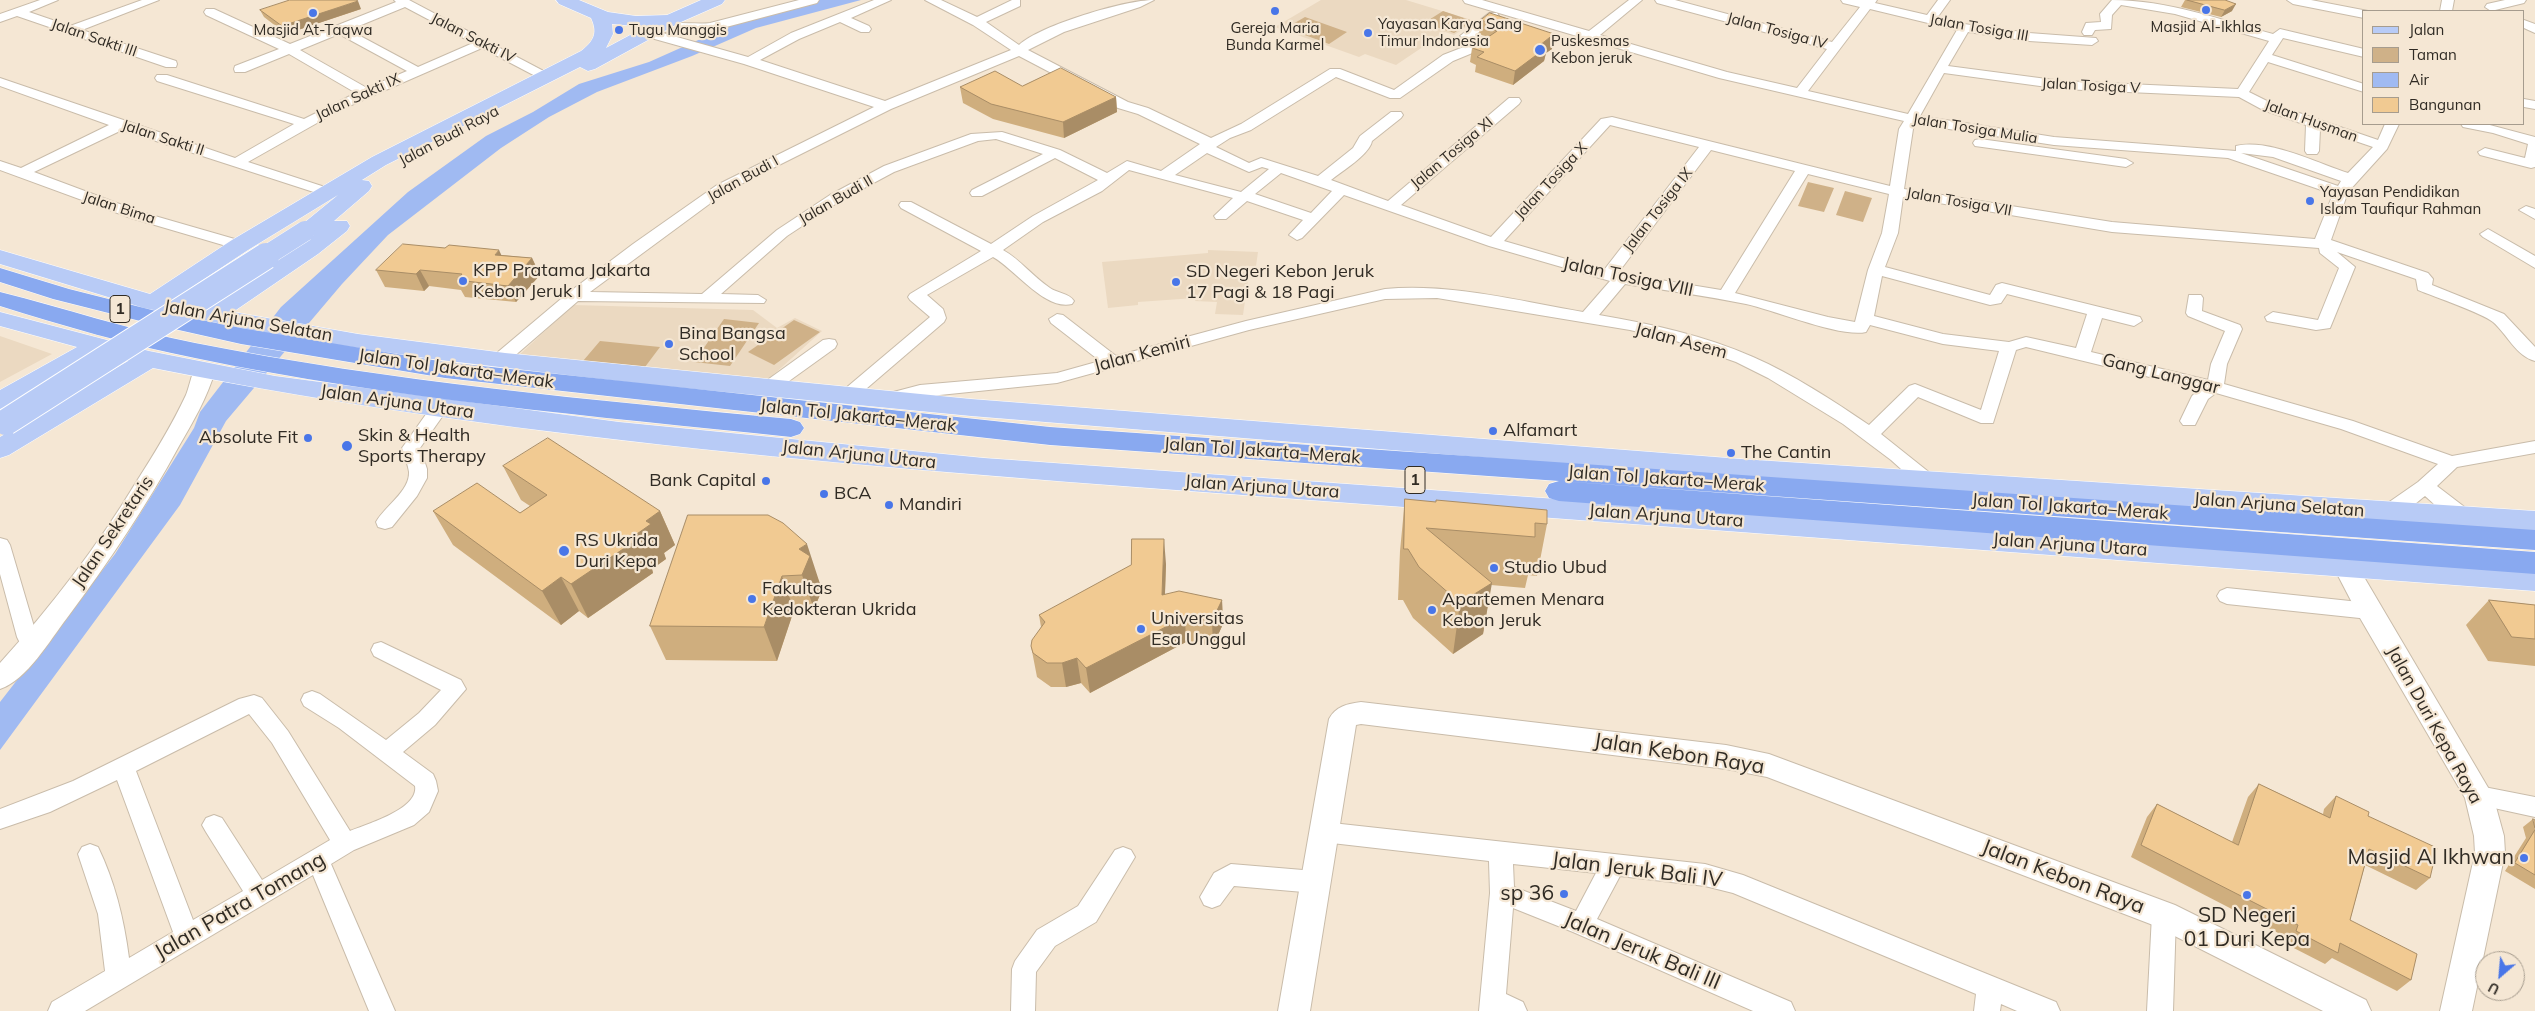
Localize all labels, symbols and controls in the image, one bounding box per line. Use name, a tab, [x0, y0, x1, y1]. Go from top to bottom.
marker: Masjid Al-Ikhlas	[2200, 4, 2212, 16]
marker: Gereja Maria Bunda Karmel	[1269, 5, 1281, 17]
marker: Masjid At-Taqwa	[307, 7, 319, 19]
street label: Jalan Sakti IV	[428, 9, 518, 67]
street label: Jalan Tosiga IV	[1725, 9, 1829, 53]
street label: Jalan Tosiga III	[1928, 10, 2030, 46]
legend	[2362, 10, 2525, 125]
street label: Jalan Sakti III	[49, 15, 139, 61]
place label: Yayasan Karya Sang Timur Indonesia	[1378, 15, 1522, 50]
place label: Masjid Al-Ikhlas	[2151, 18, 2261, 36]
place label: Gereja Maria Bunda Karmel	[1226, 19, 1324, 54]
text: Jalan	[2409, 20, 2444, 39]
place label: Masjid At-Taqwa	[254, 21, 372, 39]
place label: Tugu Manggis	[629, 21, 727, 39]
marker: Tugu Manggis	[613, 24, 625, 36]
marker: Yayasan Karya Sang Timur Indonesia	[1362, 27, 1374, 39]
place label: Puskesmas Kebon jeruk	[1551, 32, 1632, 67]
marker: Puskesmas Kebon jeruk	[1533, 43, 1547, 57]
text: Taman	[2409, 45, 2457, 64]
street label: Jalan Sakti IX	[313, 70, 403, 124]
text: Air	[2409, 70, 2429, 89]
street label: Jalan Tosiga V	[2041, 74, 2141, 98]
text: Bangunan	[2409, 95, 2481, 114]
street label: Jalan Husman	[2262, 96, 2360, 146]
street label: Jalan Budi Raya	[396, 102, 502, 170]
street label: Jalan Tosiga Mulia	[1911, 110, 2039, 148]
street label: Jalan Tosiga XI	[1407, 113, 1497, 193]
street label: Jalan Sakti II	[120, 116, 206, 160]
street label: Jalan Tosiga X	[1511, 139, 1591, 223]
street label: Jalan Budi I	[704, 152, 782, 206]
street label: Jalan Tosiga IX	[1619, 164, 1697, 256]
street label: Jalan Budi II	[796, 172, 876, 228]
place label: Yayasan Pendidikan Islam Taufiqur Rahman	[2320, 183, 2481, 218]
street label: Jalan Tosiga VII	[1905, 184, 2013, 220]
street label: Jalan Bima	[80, 188, 158, 228]
marker: Yayasan Pendidikan Islam Taufiqur Rahman	[2304, 195, 2316, 207]
street label: Jalan Tosiga VIII	[1561, 253, 1695, 301]
place label: KPP Pratama Jakarta Kebon Jeruk I	[473, 260, 651, 302]
place label: SD Negeri Kebon Jeruk 17 Pagi & 18 Pagi	[1186, 261, 1374, 304]
marker: KPP Pratama Jakarta Kebon Jeruk I	[457, 275, 469, 287]
marker: SD Negeri Kebon Jeruk 17 Pagi & 18 Pagi	[1170, 276, 1182, 288]
street label: Jalan Arjuna Selatan	[162, 295, 334, 347]
road number: 1	[110, 296, 130, 322]
street label: Jalan Asem	[1632, 318, 1730, 364]
place label: Bina Bangsa School	[679, 323, 786, 366]
street label: Jalan Kemiri	[1091, 331, 1193, 377]
marker: Bina Bangsa School	[663, 338, 675, 350]
street label: Jalan Tol Jakarta–Merak	[357, 345, 555, 393]
street label: Gang Langgar	[2100, 349, 2222, 399]
street label: Jalan Arjuna Utara	[319, 381, 475, 423]
street label: Jalan Tol Jakarta–Merak	[759, 395, 957, 437]
place label: Alfamart	[1503, 420, 1577, 442]
place label: Skin & Health Sports Therapy	[358, 425, 486, 468]
marker: Alfamart	[1487, 425, 1499, 437]
place label: Absolute Fit	[199, 427, 298, 449]
marker: Absolute Fit	[302, 432, 314, 444]
street label: Jalan Tol Jakarta–Merak	[1163, 433, 1361, 469]
street label: Jalan Arjuna Utara	[781, 436, 937, 474]
marker: Skin & Health Sports Therapy	[340, 439, 354, 453]
place label: The Cantin	[1741, 442, 1831, 464]
marker: The Cantin	[1725, 447, 1737, 459]
street label: Jalan Tol Jakarta–Merak	[1567, 461, 1765, 497]
road number: 1	[1405, 466, 1425, 494]
place label: Bank Capital	[649, 470, 756, 492]
street label: Jalan Arjuna Utara	[1184, 471, 1340, 503]
street label: Jalan Sekretaris	[68, 472, 158, 592]
marker: Bank Capital	[760, 475, 772, 487]
place label: BCA	[834, 483, 871, 505]
marker: BCA	[818, 488, 830, 500]
street label: Jalan Arjuna Selatan	[2193, 488, 2365, 522]
street label: Jalan Tol Jakarta–Merak	[1971, 489, 2169, 525]
place label: Mandiri	[899, 494, 962, 516]
marker: Mandiri	[883, 499, 895, 511]
street label: Jalan Arjuna Utara	[1588, 500, 1744, 532]
street label: Jalan Arjuna Utara	[1992, 529, 2148, 561]
place label: RS Ukrida Duri Kepa	[575, 530, 658, 572]
marker: RS Ukrida Duri Kepa	[557, 544, 571, 558]
place label: Studio Ubud	[1504, 557, 1607, 579]
marker: Studio Ubud	[1488, 562, 1500, 574]
place label: Fakultas Kedokteran Ukrida	[762, 578, 916, 620]
place label: Apartemen Menara Kebon Jeruk	[1442, 589, 1605, 632]
marker: Fakultas Kedokteran Ukrida	[746, 593, 758, 605]
marker: Apartemen Menara Kebon Jeruk	[1426, 604, 1438, 616]
place label: Universitas Esa Unggul	[1151, 608, 1246, 650]
marker: Universitas Esa Unggul	[1135, 623, 1147, 635]
street label: Jalan Duri Kepa Raya	[2382, 642, 2486, 808]
street label: Jalan Kebon Raya	[1592, 728, 1766, 780]
street label: Jalan Kebon Raya	[1978, 834, 2148, 920]
place label: Masjid Al Ikhwan	[2348, 845, 2514, 871]
street label: Jalan Patra Tomang	[150, 847, 330, 965]
street label: Jalan Jeruk Bali IV	[1550, 847, 1724, 893]
marker: Masjid Al Ikhwan	[2518, 852, 2530, 864]
place label: sp 36	[1500, 881, 1554, 907]
marker: sp 36	[1558, 888, 1570, 900]
marker: SD Negeri 01 Duri Kepa	[2241, 889, 2253, 901]
place label: SD Negeri 01 Duri Kepa	[2184, 903, 2310, 953]
street label: Jalan Jeruk Bali III	[1560, 907, 1724, 995]
north arrow	[2475, 951, 2525, 1001]
text: U	[2485, 978, 2502, 999]

